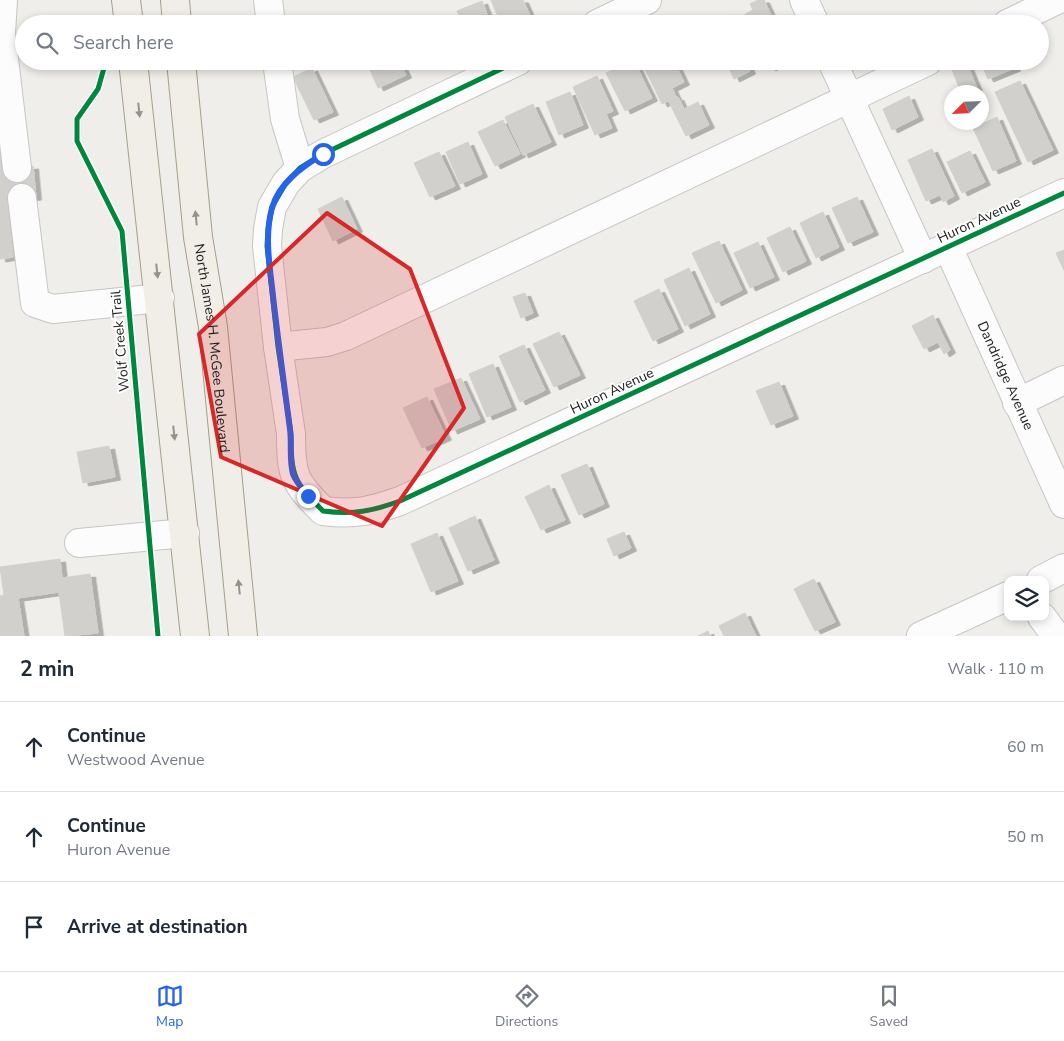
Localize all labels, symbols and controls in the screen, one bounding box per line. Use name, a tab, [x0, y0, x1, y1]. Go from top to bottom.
search box	[15, 15, 1049, 70]
icon: search	[33, 29, 61, 57]
text: Search here	[73, 30, 174, 56]
north arrow	[944, 85, 989, 130]
one-way arrow	[135, 102, 143, 118]
route start	[312, 143, 335, 166]
street label: Huron Avenue	[934, 192, 1024, 248]
one-way arrow	[192, 209, 200, 225]
street label: North James H. McGee Boulevard	[190, 242, 235, 454]
one-way arrow	[153, 263, 161, 279]
street label: Wolf Creek Trail	[106, 289, 134, 392]
street label: Dandridge Avenue	[973, 318, 1039, 433]
street label: Huron Avenue	[567, 363, 657, 419]
one-way arrow	[170, 425, 178, 441]
route end	[297, 485, 320, 508]
map controls	[1004, 576, 1049, 621]
button: layers	[1004, 576, 1049, 621]
one-way arrow	[235, 579, 243, 595]
text: 2 min	[20, 655, 74, 683]
text: Walk · 110 m	[948, 658, 1044, 680]
text: Continue	[67, 723, 146, 749]
icon: ahead	[20, 733, 48, 761]
text: 60 m	[1007, 736, 1044, 758]
text: Westwood Avenue	[67, 749, 205, 771]
text: Continue	[67, 813, 146, 839]
icon: ahead	[20, 823, 48, 851]
text: 50 m	[1007, 826, 1044, 848]
text: Huron Avenue	[67, 839, 170, 861]
icon: arrive	[20, 913, 48, 941]
text: Arrive at destination	[67, 914, 248, 940]
tab: Map	[156, 982, 184, 1031]
tab: Directions	[495, 982, 558, 1031]
tab: Saved	[870, 982, 908, 1031]

